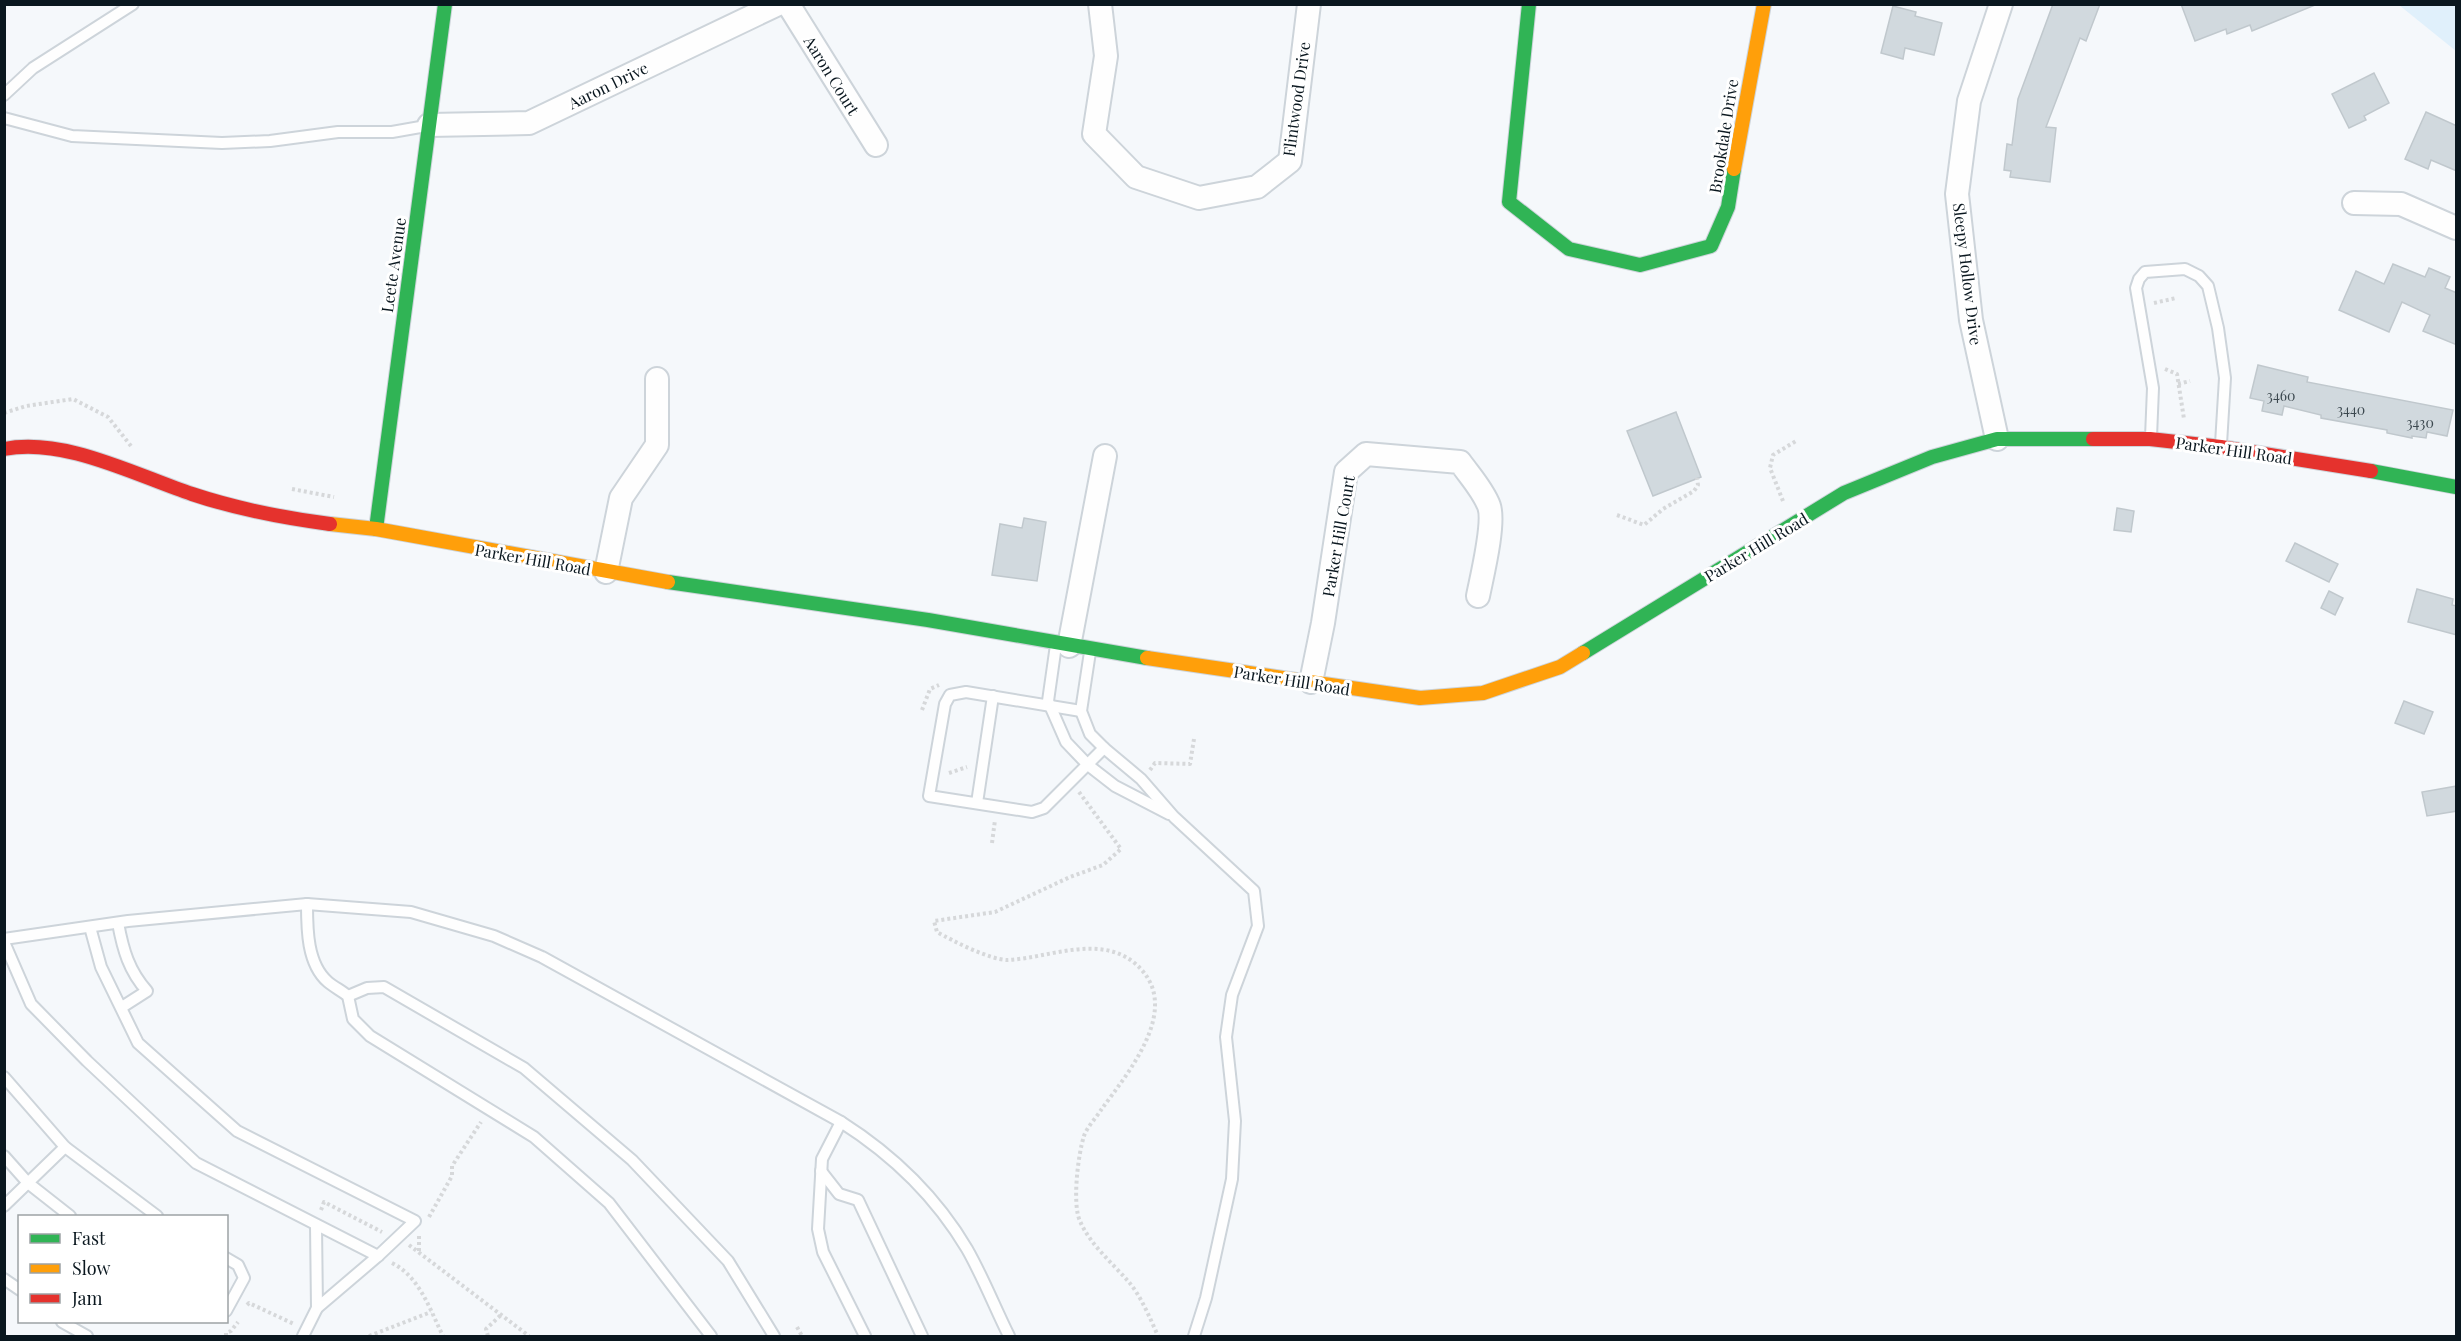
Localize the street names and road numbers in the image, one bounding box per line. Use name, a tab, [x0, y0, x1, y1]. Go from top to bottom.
street label: Aaron Court	[799, 31, 865, 119]
street label: Flintwood Drive	[1278, 40, 1314, 158]
street label: Aaron Drive	[564, 57, 651, 114]
street label: Brookdale Drive	[1704, 77, 1742, 195]
street label: Sleepy Hollow Drive	[1949, 202, 1987, 346]
street label: Leete Avenue	[376, 216, 410, 314]
street label: Parker Hill Road	[2174, 431, 2294, 469]
street label: Parker Hill Court	[1317, 473, 1359, 598]
street label: Parker Hill Road	[1700, 508, 1812, 586]
street label: Parker Hill Road	[473, 538, 593, 580]
street label: Parker Hill Road	[1232, 660, 1352, 700]

